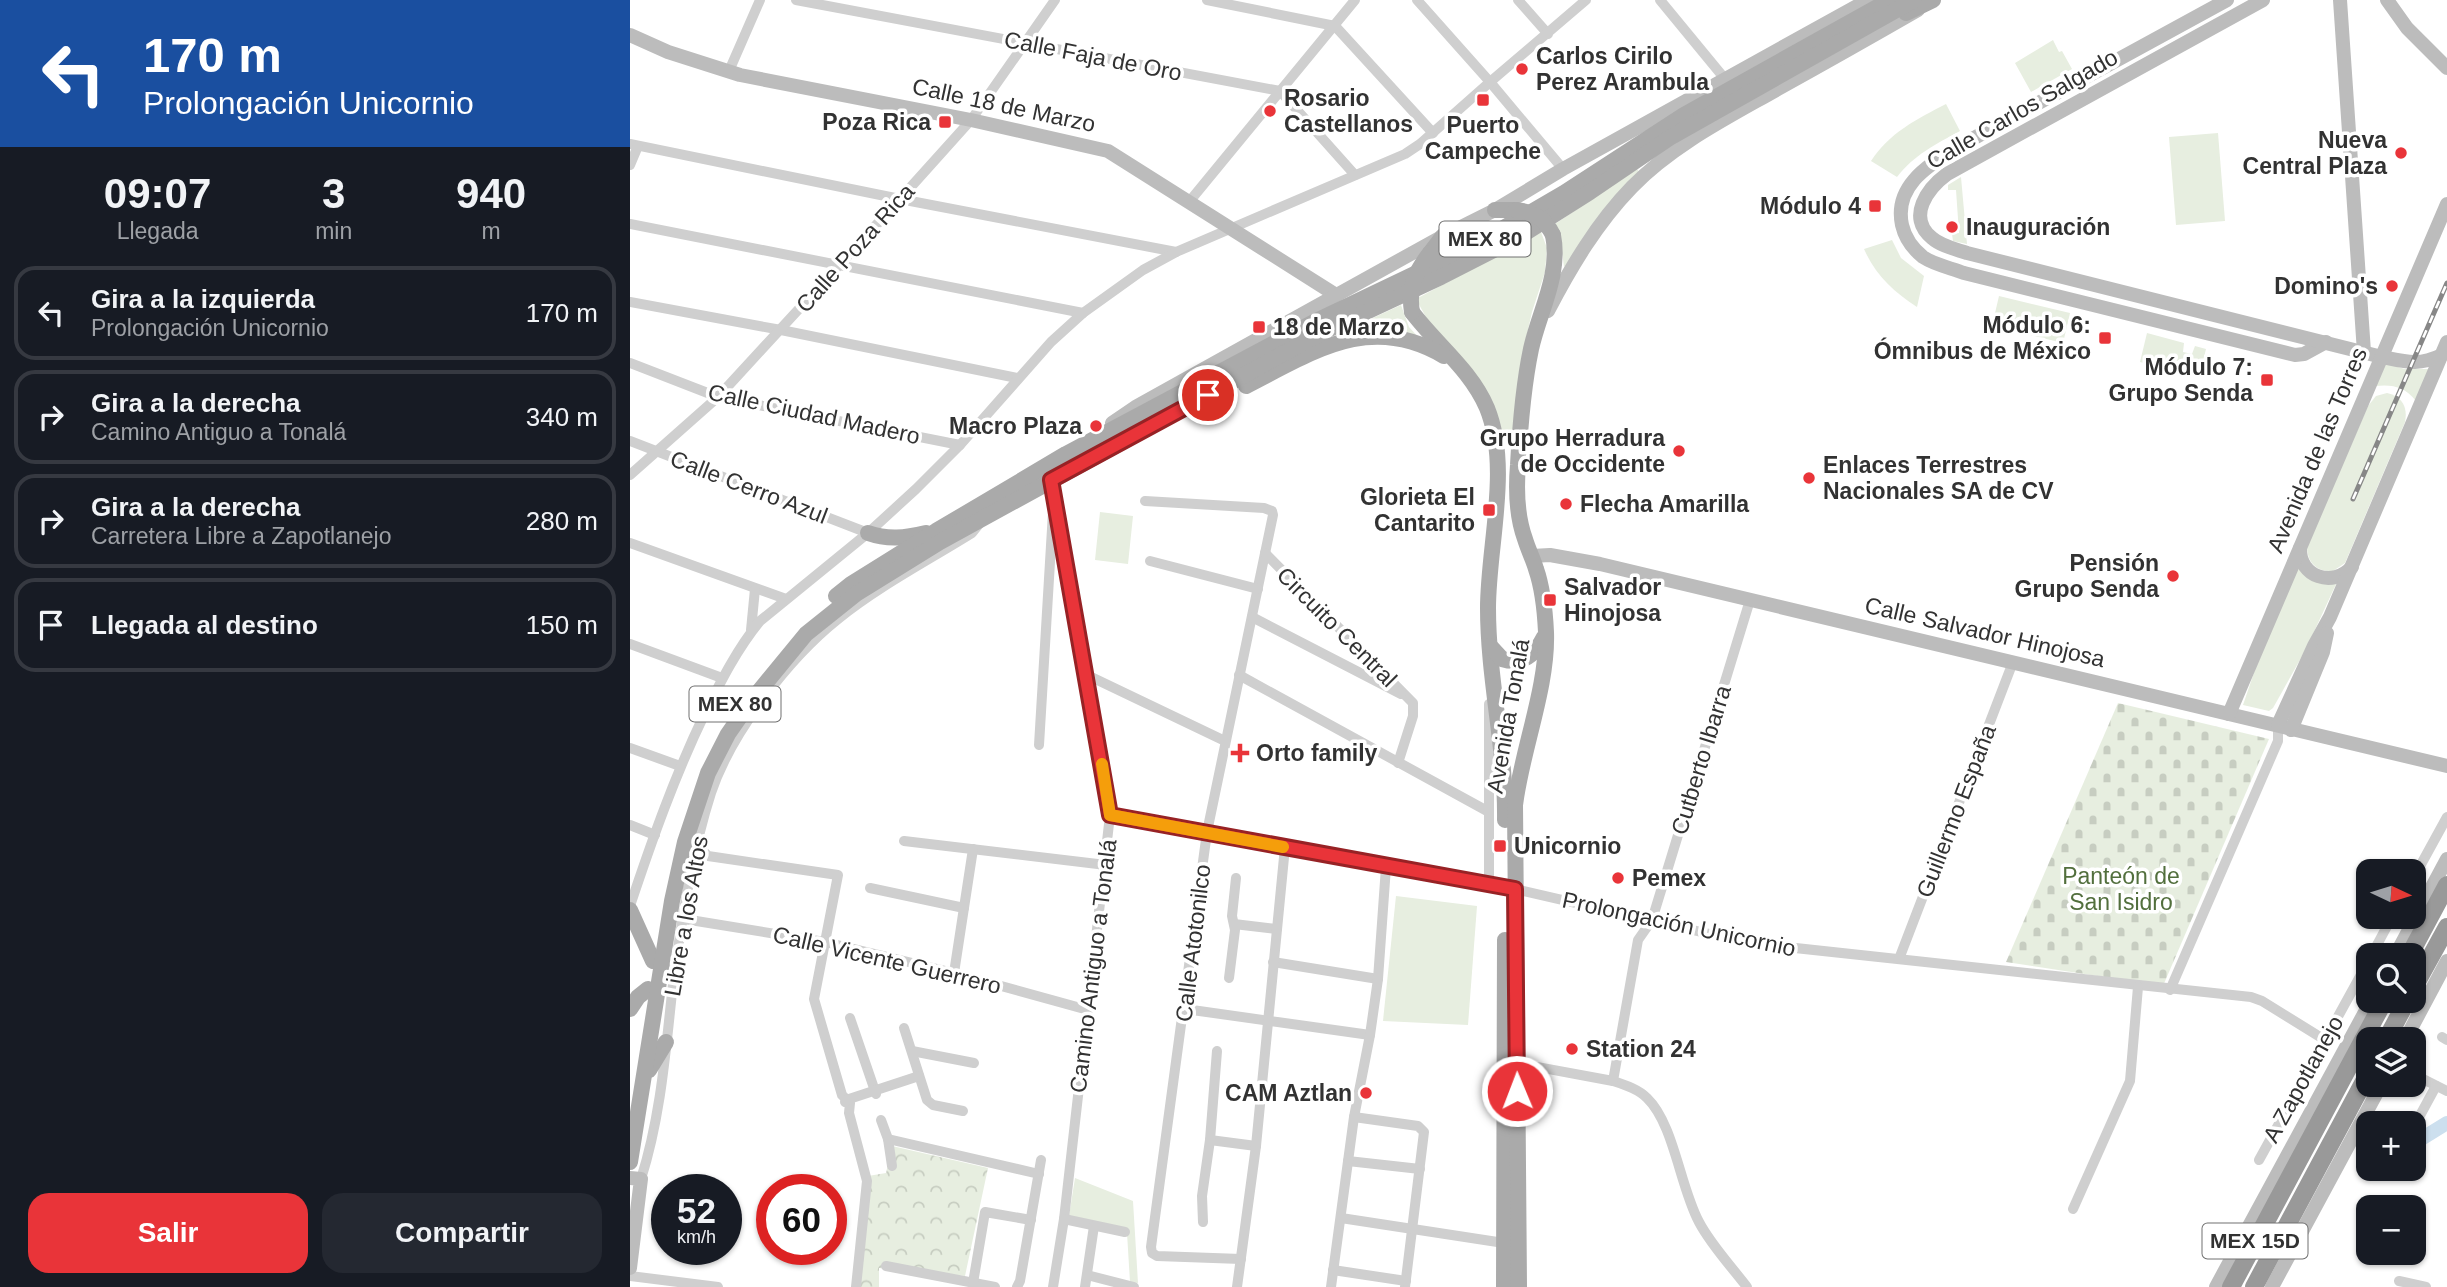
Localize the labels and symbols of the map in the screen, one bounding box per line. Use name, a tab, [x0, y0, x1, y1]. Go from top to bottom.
street label: Calle Faja de Oro	[1002, 26, 1184, 86]
place label: Carlos Cirilo Perez Arambula	[1536, 43, 1709, 95]
street label: Calle Carlos Salgado	[1922, 44, 2122, 174]
marker: Carlos Cirilo Perez Arambula	[1514, 61, 1530, 77]
street label: Calle 18 de Marzo	[910, 73, 1098, 137]
place label: Rosario Castellanos	[1284, 85, 1413, 137]
marker: Puerto Campeche	[1475, 92, 1491, 108]
marker: Rosario Castellanos	[1262, 103, 1278, 119]
place label: Poza Rica	[822, 109, 931, 135]
place label: Puerto Campeche	[1425, 112, 1541, 164]
marker: Poza Rica	[937, 114, 953, 130]
place label: Nueva Central Plaza	[2243, 127, 2387, 179]
marker: Nueva Central Plaza	[2393, 145, 2409, 161]
street label: Calle Poza Rica	[791, 178, 920, 318]
place label: Módulo 4	[1760, 193, 1861, 219]
marker: Módulo 4	[1867, 198, 1883, 214]
place label: Inauguración	[1966, 214, 2110, 240]
marker: Inauguración	[1944, 219, 1960, 235]
road number: MEX 80	[1440, 222, 1530, 256]
place label: Domino's	[2274, 273, 2378, 299]
marker: Domino's	[2384, 278, 2400, 294]
place label: Módulo 6: Ómnibus de México	[1874, 312, 2091, 364]
place label: 18 de Marzo	[1273, 314, 1405, 340]
marker: 18 de Marzo	[1251, 319, 1267, 335]
marker: Módulo 6: Ómnibus de México	[2097, 330, 2113, 346]
street label: Avenida de las Torres	[2262, 344, 2372, 556]
place label: Módulo 7: Grupo Senda	[2109, 354, 2253, 406]
pin	[1178, 365, 1238, 425]
marker: Módulo 7: Grupo Senda	[2259, 372, 2275, 388]
street label: Calle Ciudad Madero	[706, 379, 922, 449]
place label: Macro Plaza	[949, 413, 1082, 439]
marker: Macro Plaza	[1088, 418, 1104, 434]
place label: Grupo Herradura de Occidente	[1480, 425, 1665, 477]
marker: Grupo Herradura de Occidente	[1671, 443, 1687, 459]
street label: Calle Cerro Azul	[667, 445, 831, 529]
place label: Enlaces Terrestres Nacionales SA de CV	[1823, 452, 2054, 504]
marker: Enlaces Terrestres Nacionales SA de CV	[1801, 470, 1817, 486]
place label: Glorieta El Cantarito	[1360, 484, 1475, 536]
place label: Flecha Amarilla	[1580, 491, 1749, 517]
marker: Flecha Amarilla	[1558, 496, 1574, 512]
marker: Glorieta El Cantarito	[1481, 502, 1497, 518]
place label: Pensión Grupo Senda	[2015, 550, 2159, 602]
street label: Circuito Central	[1272, 562, 1402, 692]
marker: Pensión Grupo Senda	[2165, 568, 2181, 584]
place label: Salvador Hinojosa	[1564, 574, 1661, 626]
marker: Salvador Hinojosa	[1542, 592, 1558, 608]
street label: Calle Salvador Hinojosa	[1862, 592, 2108, 672]
street label: Avenida Tonalá	[1482, 637, 1534, 795]
street label: Cutberto Ibarra	[1666, 682, 1736, 838]
road number: MEX 80	[690, 686, 780, 722]
street label: Guillermo España	[1911, 721, 2001, 901]
place label: Orto family	[1256, 740, 1378, 766]
marker: Orto family	[1230, 743, 1250, 763]
place label: Unicornio	[1514, 833, 1621, 859]
street label: Libre a los Altos	[659, 834, 713, 998]
street label: Camino Antiguo a Tonalá	[1065, 838, 1121, 1094]
marker: Unicornio	[1492, 838, 1508, 854]
north arrow	[2356, 859, 2426, 929]
street label: Calle Atotonilco	[1170, 863, 1216, 1023]
park label: Panteón de San Isidro	[2062, 863, 2180, 915]
place label: Pemex	[1632, 865, 1706, 891]
marker: Pemex	[1610, 870, 1626, 886]
street label: Prolongación Unicornio	[1560, 887, 1798, 961]
street label: Calle Vicente Guerrero	[770, 921, 1004, 999]
street label: A Zapotlanejo	[2258, 1011, 2348, 1147]
place label: Station 24	[1586, 1036, 1696, 1062]
marker: Station 24	[1564, 1041, 1580, 1057]
position arrow	[1480, 1054, 1554, 1128]
place label: CAM Aztlan	[1225, 1080, 1352, 1106]
marker: CAM Aztlan	[1358, 1085, 1374, 1101]
speed limit sign: 60	[756, 1174, 847, 1265]
road number: MEX 15D	[2202, 1224, 2308, 1258]

